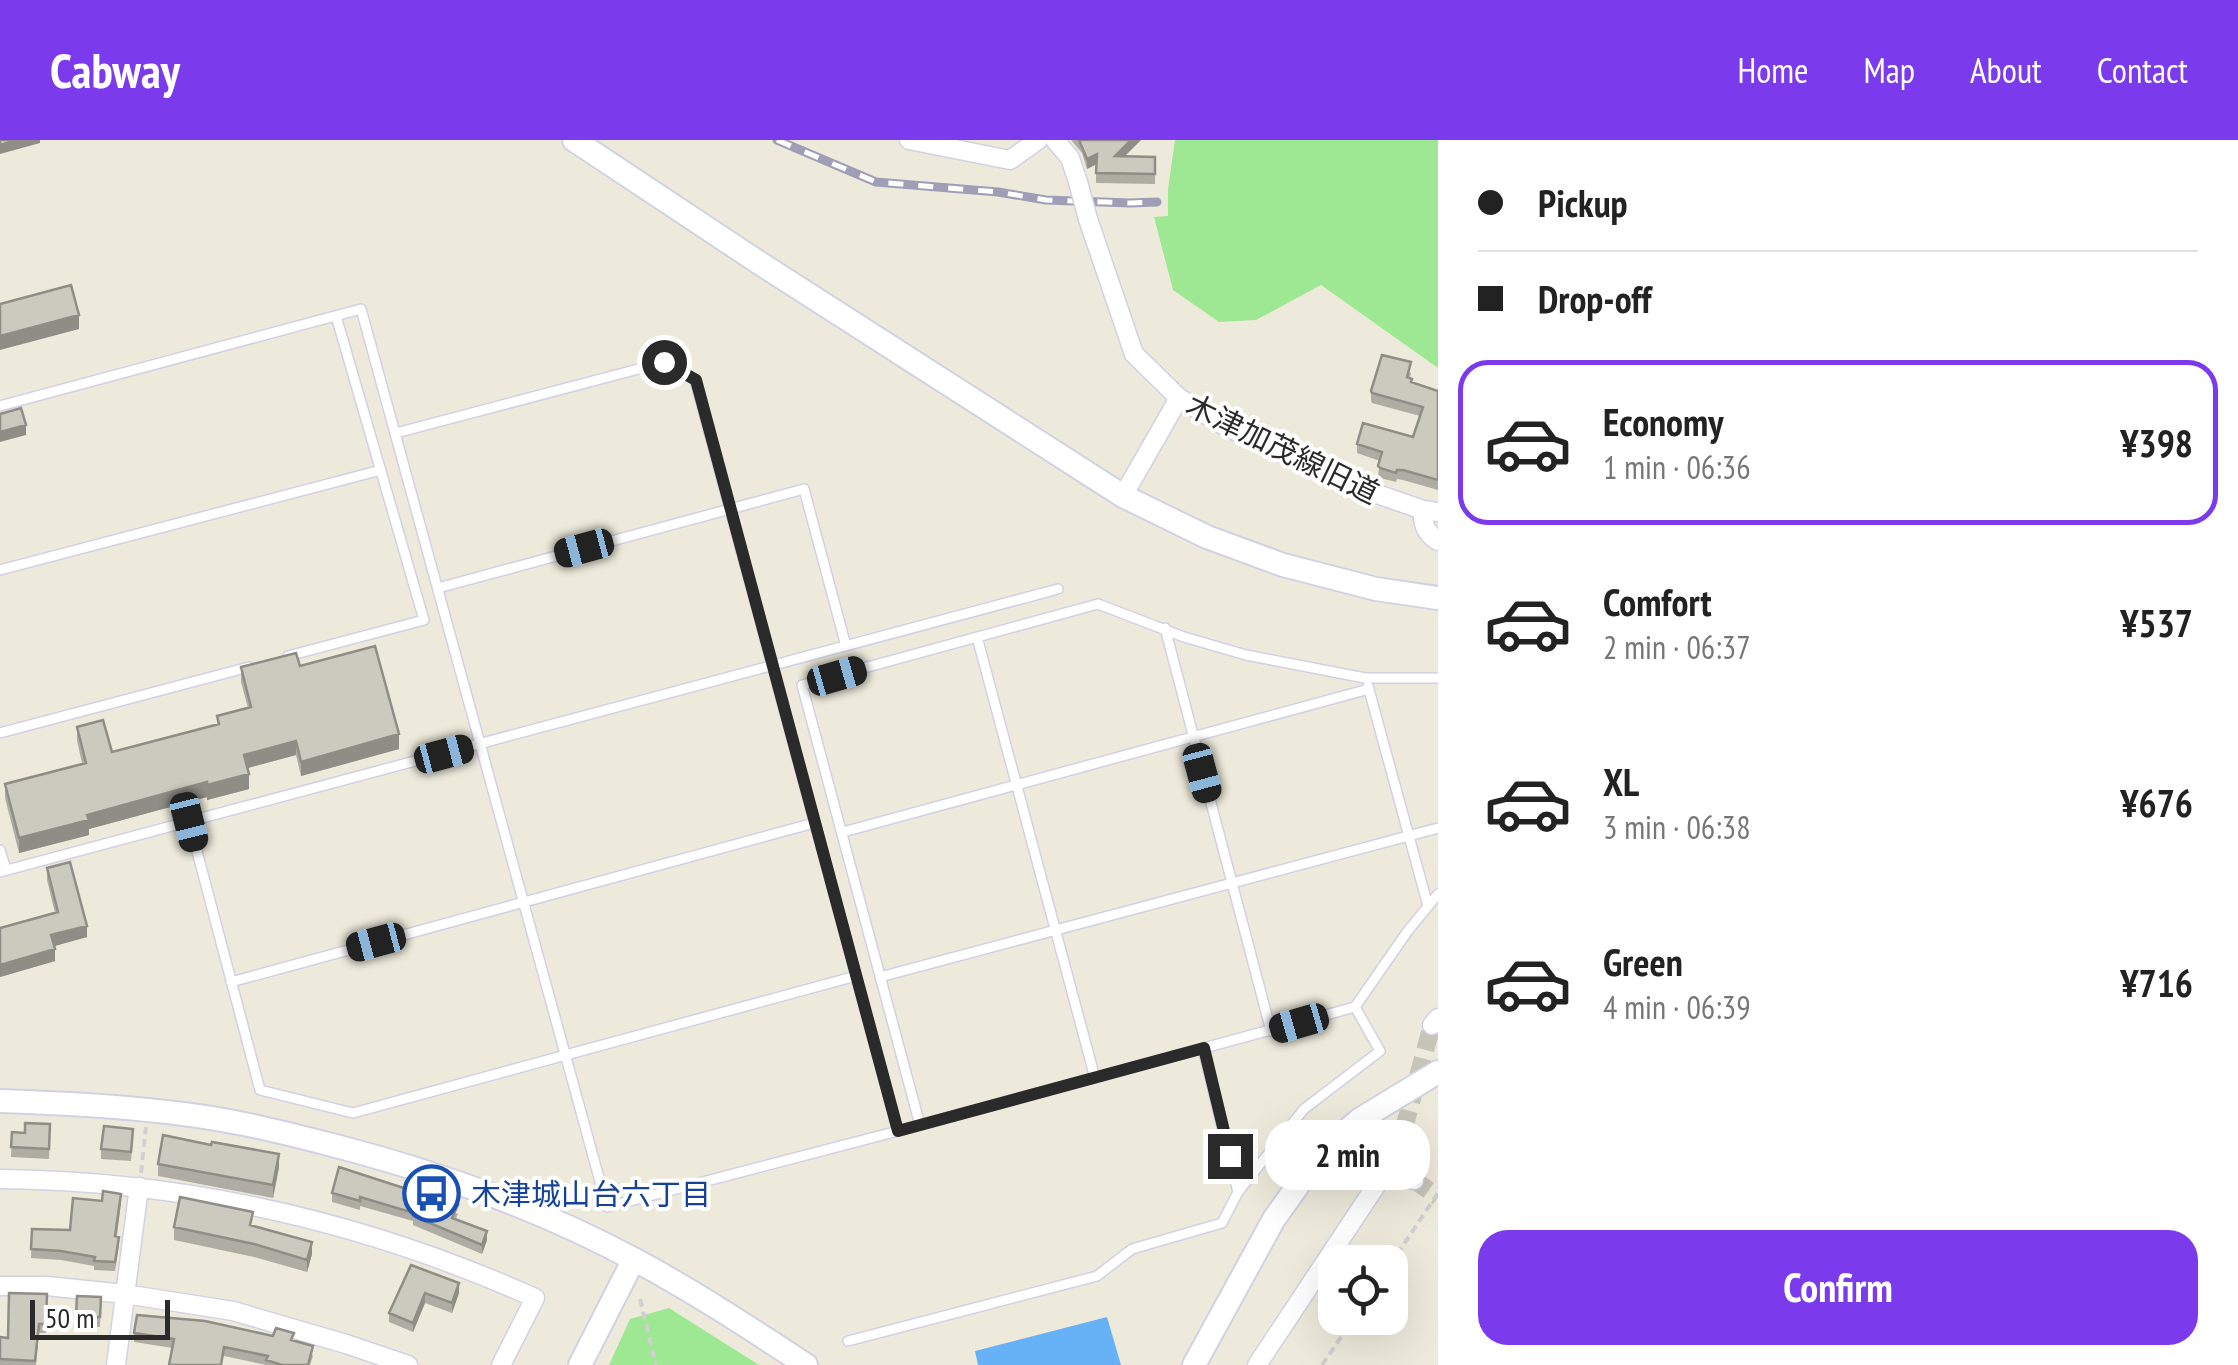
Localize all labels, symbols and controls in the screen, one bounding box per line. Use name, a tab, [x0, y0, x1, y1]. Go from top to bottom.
text: Cabway	[50, 39, 180, 101]
text: Home	[1737, 47, 1809, 93]
text: Map	[1864, 47, 1915, 93]
text: About	[1970, 47, 2042, 93]
text: Contact	[2097, 47, 2188, 93]
text: Pickup	[1538, 178, 1628, 227]
text: Drop-off	[1538, 274, 1652, 323]
route start	[642, 340, 687, 385]
street label: 木津加茂線旧道	[1180, 384, 1386, 512]
text: Economy	[1603, 397, 1723, 446]
icon: car	[1483, 398, 1573, 488]
text: ¥398	[2120, 418, 2193, 467]
text: 1 min · 06:36	[1603, 446, 1751, 488]
car	[551, 526, 617, 570]
text: Comfort	[1603, 577, 1712, 626]
icon: car	[1483, 578, 1573, 668]
text: ¥537	[2120, 598, 2193, 647]
text: 2 min · 06:37	[1603, 626, 1751, 668]
car	[804, 653, 870, 699]
car	[411, 732, 477, 776]
car	[1180, 740, 1224, 806]
text: XL	[1603, 757, 1639, 806]
icon: car	[1483, 758, 1573, 848]
text: ¥676	[2120, 778, 2193, 827]
car	[167, 789, 211, 855]
text: 3 min · 06:38	[1603, 806, 1751, 848]
car	[343, 920, 409, 964]
text: Green	[1603, 937, 1683, 986]
icon: car	[1483, 938, 1573, 1028]
text: ¥716	[2120, 958, 2193, 1007]
text: 4 min · 06:39	[1603, 986, 1751, 1028]
car	[1266, 1000, 1332, 1046]
callout: 2 min	[1265, 1121, 1430, 1191]
route end	[1208, 1134, 1253, 1179]
text: 2 min	[1315, 1134, 1380, 1176]
bus stop icon: 木津城山台六丁目	[402, 1163, 462, 1223]
place label: 木津城山台六丁目	[471, 1174, 711, 1213]
button: Confirm	[1478, 1230, 2198, 1345]
map controls	[1318, 1245, 1408, 1335]
button: locate	[1318, 1245, 1408, 1335]
scale bar	[30, 1295, 170, 1340]
text: 50 m	[45, 1299, 94, 1336]

